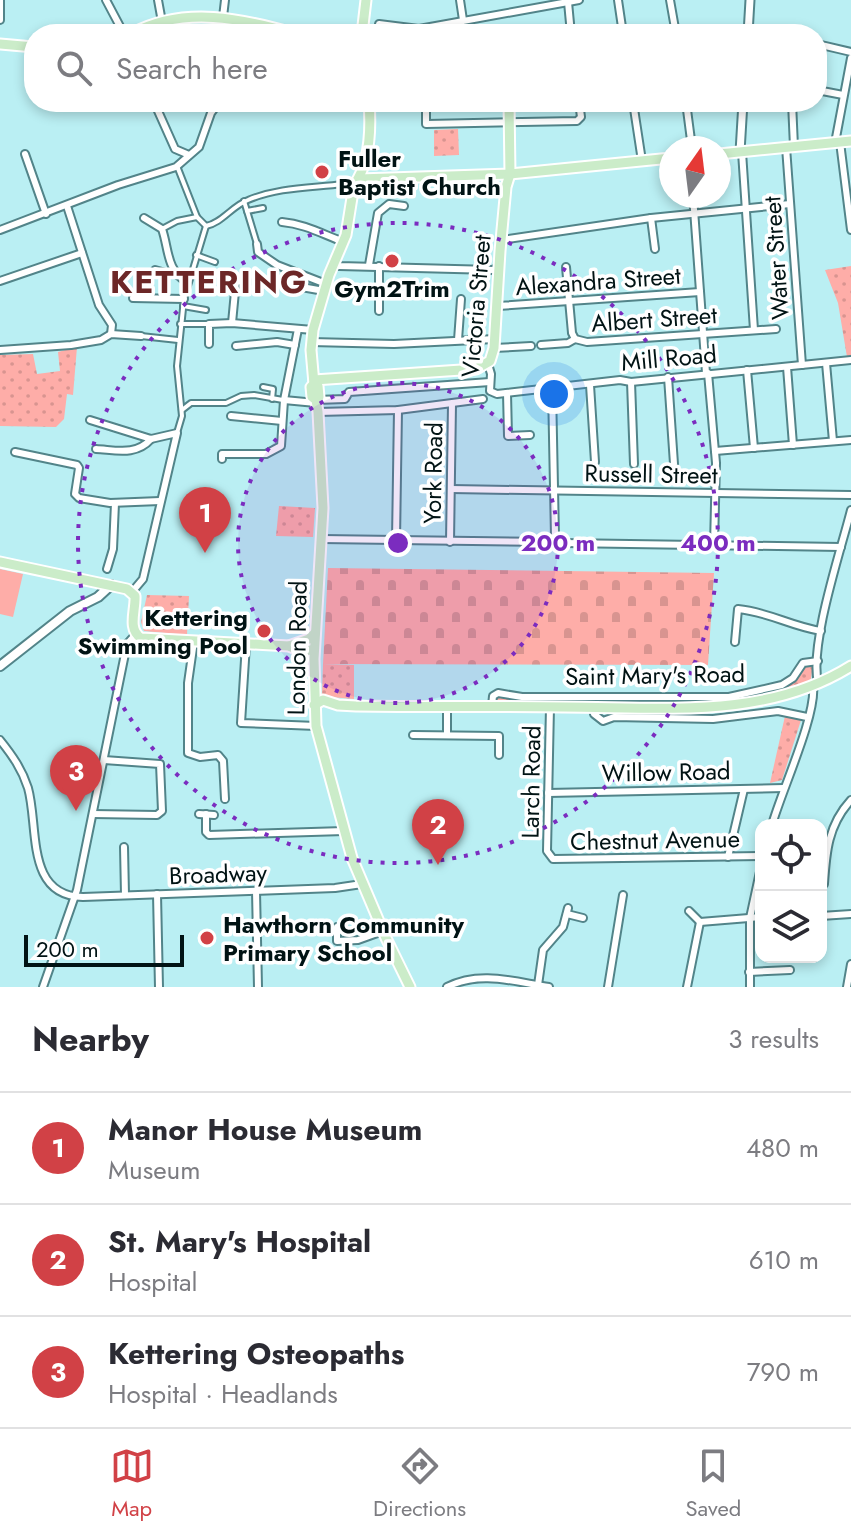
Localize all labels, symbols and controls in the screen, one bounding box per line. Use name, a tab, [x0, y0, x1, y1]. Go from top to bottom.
search box	[24, 24, 827, 112]
icon: search	[52, 46, 96, 90]
text: Search here	[116, 47, 268, 90]
north arrow	[659, 136, 731, 208]
place label: Fuller Baptist Church	[338, 141, 501, 204]
marker: Fuller Baptist Church	[313, 163, 331, 181]
street label: Water Street	[754, 195, 798, 321]
street label: Victoria Street	[452, 233, 500, 379]
marker: Gym2Trim	[383, 252, 401, 270]
street label: Alexandra Street	[514, 258, 682, 304]
district label: KETTERING	[110, 259, 308, 305]
place label: Gym2Trim	[334, 271, 450, 306]
street label: Albert Street	[590, 297, 718, 341]
street label: Mill Road	[620, 336, 718, 380]
your location	[534, 374, 574, 414]
street label: York Road	[415, 422, 451, 524]
street label: Russell Street	[584, 455, 718, 493]
pin: 1	[179, 487, 231, 553]
text: 200 m	[521, 525, 595, 560]
text: 400 m	[680, 525, 756, 560]
centre of rings	[384, 529, 412, 557]
street label: London Road	[278, 580, 316, 716]
place label: Kettering Swimming Pool	[77, 600, 248, 663]
marker: Kettering Swimming Pool	[255, 622, 273, 640]
street label: Saint Mary's Road	[565, 656, 745, 694]
street label: Larch Road	[513, 725, 549, 839]
pin: 3	[50, 745, 102, 811]
street label: Willow Road	[601, 753, 731, 791]
pin: 2	[412, 799, 464, 865]
map controls	[755, 819, 827, 963]
button: locate	[755, 819, 827, 891]
street label: Chestnut Avenue	[570, 821, 740, 859]
street label: Broadway	[168, 855, 268, 893]
button: layers	[755, 891, 827, 963]
place label: Hawthorn Community Primary School	[223, 907, 464, 970]
marker: Hawthorn Community Primary School	[198, 929, 216, 947]
scale bar	[24, 931, 184, 967]
text: 200 m	[36, 933, 99, 965]
text: Nearby	[32, 1015, 149, 1064]
text: 3 results	[728, 1020, 819, 1058]
text: Manor House Museum	[108, 1108, 422, 1151]
text: 1	[51, 1129, 65, 1167]
text: 480 m	[746, 1129, 819, 1167]
text: Museum	[108, 1151, 201, 1189]
text: St. Mary's Hospital	[108, 1220, 371, 1263]
text: 2	[49, 1241, 67, 1279]
text: 610 m	[749, 1241, 819, 1279]
text: Hospital	[108, 1263, 198, 1301]
text: Kettering Osteopaths	[108, 1332, 404, 1375]
text: 3	[50, 1353, 66, 1391]
text: 790 m	[747, 1353, 819, 1391]
text: Hospital · Headlands	[108, 1375, 338, 1413]
tab: Map	[110, 1444, 154, 1524]
tab: Directions	[373, 1444, 466, 1524]
tab: Saved	[686, 1444, 741, 1524]

